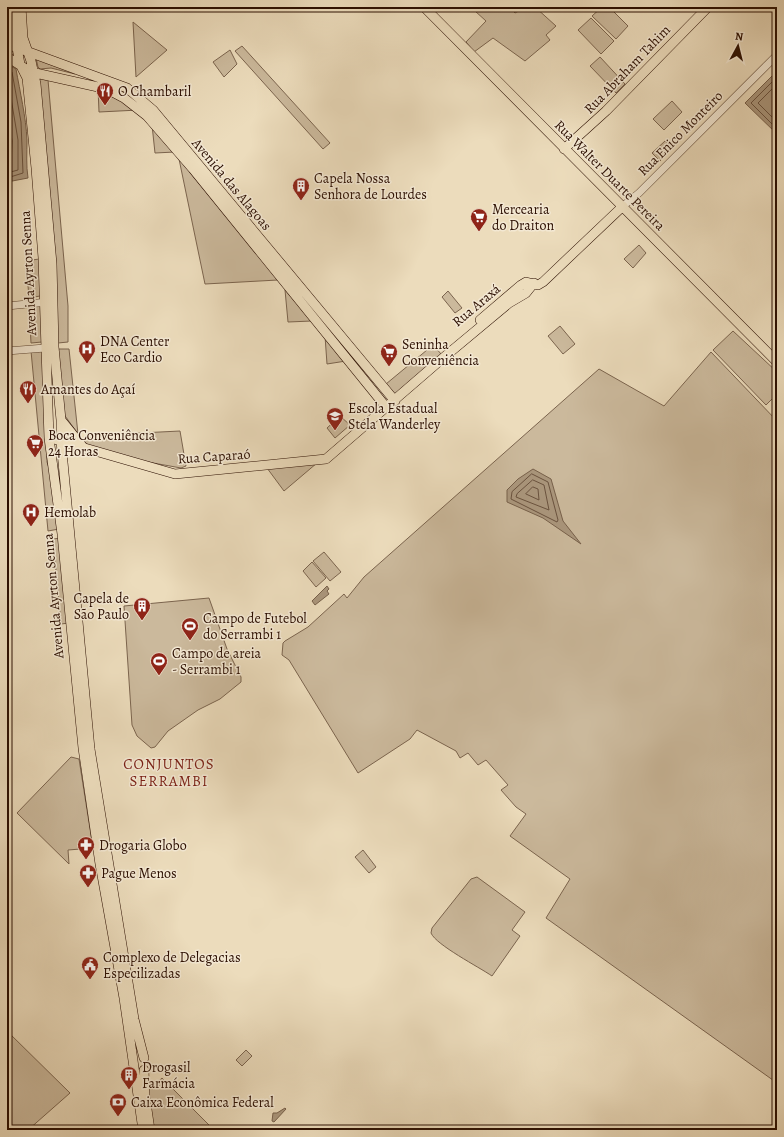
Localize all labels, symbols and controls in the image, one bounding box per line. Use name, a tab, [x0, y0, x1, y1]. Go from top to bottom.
street label: Rua Abraham Tahim	[580, 21, 675, 118]
north arrow	[718, 26, 758, 66]
text: N	[734, 29, 744, 45]
restaurant icon: O Chambaril	[95, 81, 115, 106]
place label: O Chambaril	[118, 82, 192, 101]
street label: Rua Enico Monteiro	[634, 87, 727, 180]
street label: Rua Walter Duarte Pereira	[550, 116, 670, 235]
street label: Avenida das Alagoas	[187, 133, 276, 234]
place label: Capela Nossa Senhora de Lourdes	[314, 169, 427, 204]
building icon: Capela Nossa Senhora de Lourdes	[291, 176, 311, 201]
place label: Mercearia do Draiton	[492, 200, 554, 235]
supermarket icon: Mercearia do Draiton	[469, 207, 489, 232]
street label: Avenida Ayrton Senna	[16, 209, 41, 337]
street label: Rua Araxá	[448, 279, 505, 331]
place label: DNA Center Eco Cardio	[100, 332, 170, 367]
place label: Seninha Conveniência	[402, 335, 480, 370]
hospital icon: DNA Center Eco Cardio	[77, 339, 97, 364]
supermarket icon: Seninha Conveniência	[379, 342, 399, 367]
restaurant icon: Amantes do Açaí	[18, 379, 38, 404]
place label: Amantes do Açaí	[40, 380, 136, 399]
place label: Escola Estadual Stela Wanderley	[348, 399, 441, 434]
school or university icon: Escola Estadual Stela Wanderley	[325, 406, 345, 431]
place label: Boca Conveniência 24 Horas	[48, 426, 156, 461]
supermarket icon: Boca Conveniência 24 Horas	[25, 433, 45, 458]
street label: Rua Caparaó	[177, 444, 251, 469]
hospital icon: Hemolab	[21, 502, 41, 527]
place label: Hemolab	[44, 503, 96, 522]
street label: Avenida Ayrton Senna	[39, 532, 69, 660]
place label: Capela de São Paulo	[74, 589, 129, 624]
building icon: Capela de São Paulo	[132, 596, 152, 621]
place label: Campo de Futebol do Serrambi 1	[203, 609, 307, 644]
sports icon: Campo de Futebol do Serrambi 1	[180, 616, 200, 641]
place label: Campo de areia - Serrambi 1	[172, 644, 262, 679]
sports icon: Campo de areia - Serrambi 1	[149, 651, 169, 676]
district label: CONJUNTOS SERRAMBI	[123, 754, 215, 791]
pharmacy icon: Drogaria Globo	[76, 835, 96, 860]
place label: Drogaria Globo	[99, 836, 187, 855]
pharmacy icon: Pague Menos	[78, 863, 98, 888]
place label: Pague Menos	[101, 864, 177, 883]
place label: Complexo de Delegacias Especilizadas	[103, 948, 241, 983]
public building icon: Complexo de Delegacias Especilizadas	[80, 955, 100, 980]
place label: Drogasil Farmácia	[142, 1058, 196, 1093]
building icon: Drogasil Farmácia	[119, 1065, 139, 1090]
bank icon: Caixa Econômica Federal	[108, 1092, 128, 1117]
place label: Caixa Econômica Federal	[131, 1093, 274, 1112]

